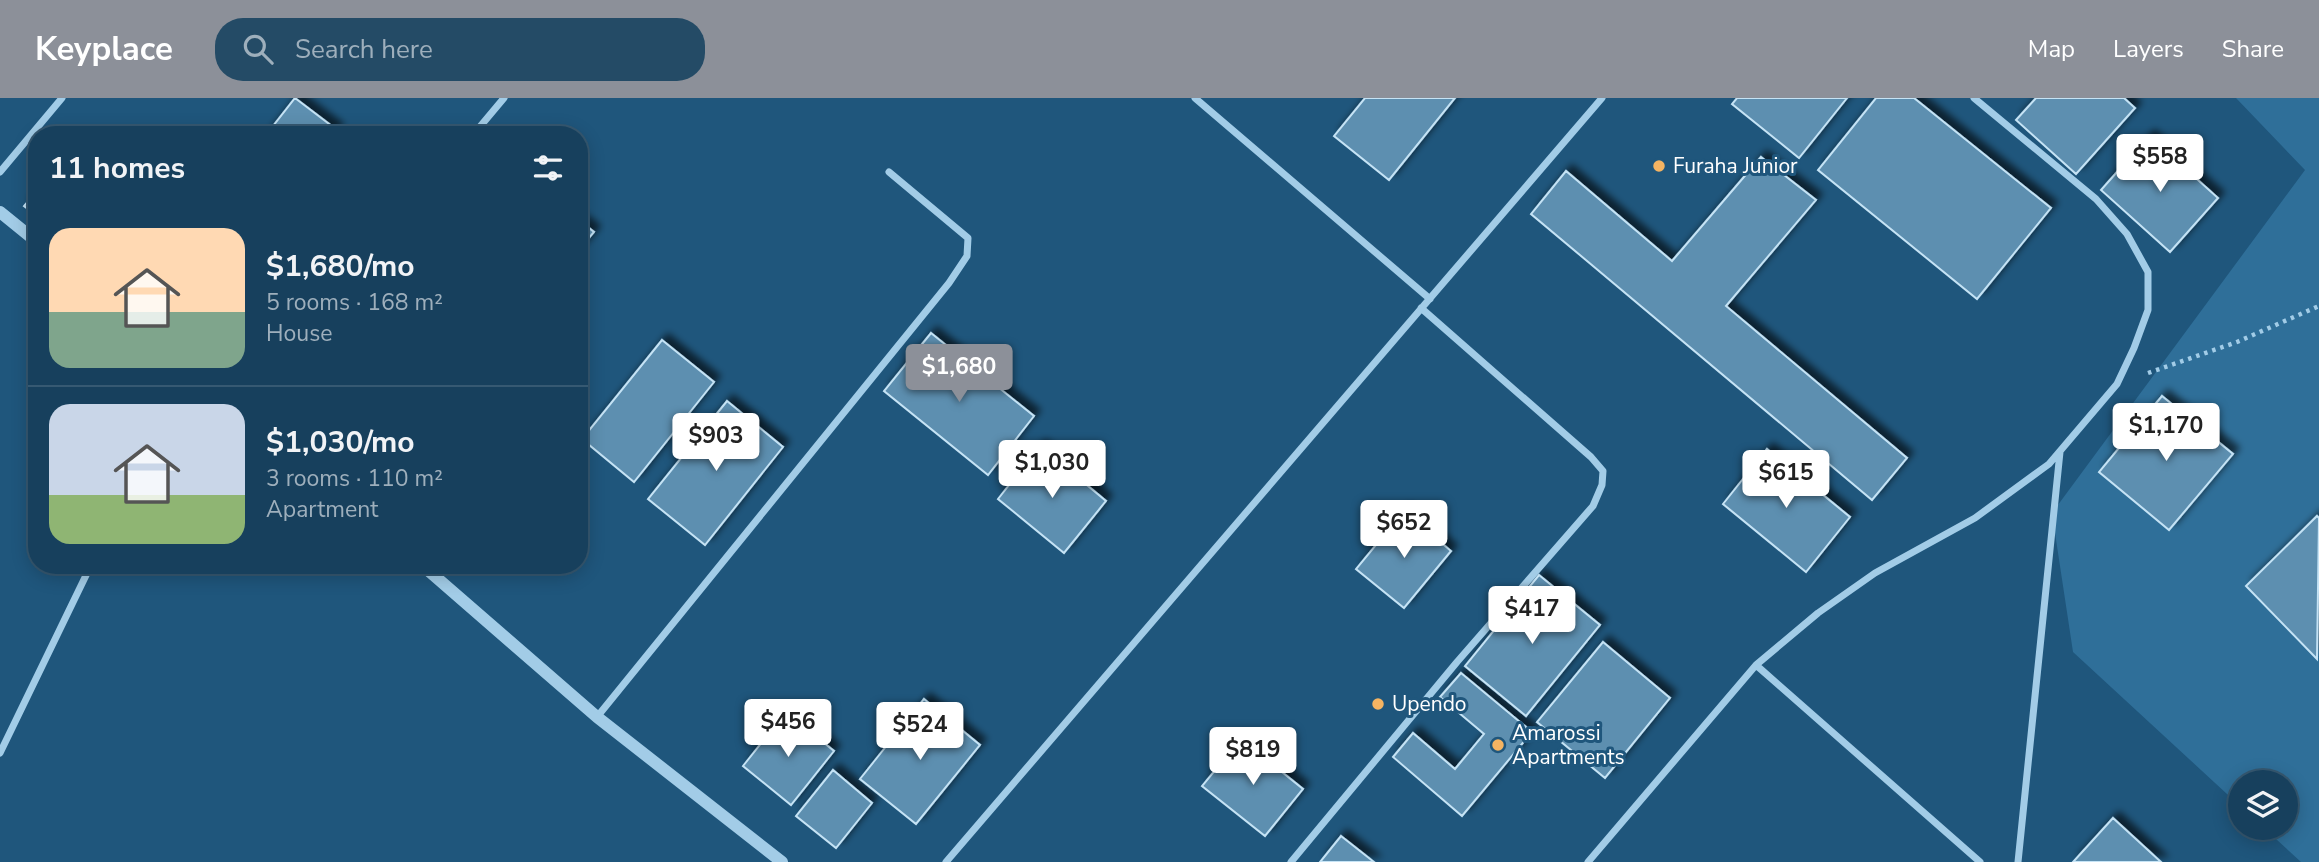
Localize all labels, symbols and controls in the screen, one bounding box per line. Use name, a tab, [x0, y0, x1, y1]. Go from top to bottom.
search box	[215, 18, 705, 81]
text: Keyplace	[35, 27, 173, 72]
icon: search	[239, 30, 277, 68]
text: Search here	[295, 32, 433, 67]
text: Map	[2028, 33, 2075, 65]
text: Layers	[2113, 33, 2184, 65]
text: Share	[2222, 33, 2284, 65]
pin: $558	[2119, 134, 2201, 194]
text: $558	[2132, 141, 2188, 172]
text: 11 homes	[49, 148, 185, 189]
icon: filters	[529, 149, 567, 187]
place label: Furaha Junior	[1673, 152, 1798, 180]
marker: Furaha Junior	[1651, 158, 1667, 174]
text: $1,680/mo	[266, 246, 415, 287]
icon: home	[105, 256, 189, 340]
text: 5 rooms · 168 m²	[266, 287, 443, 318]
text: House	[266, 318, 333, 349]
pin: $1,680	[902, 344, 1016, 404]
text: $1,680	[922, 351, 996, 382]
pin: $1,170	[2109, 404, 2223, 463]
text: $1,170	[2129, 410, 2203, 441]
pin: $903	[675, 414, 757, 473]
text: $903	[688, 420, 744, 451]
text: $1,030/mo	[266, 422, 415, 463]
icon: home	[105, 432, 189, 516]
pin: $1,030	[995, 440, 1109, 500]
text: $1,030	[1015, 447, 1089, 478]
pin: $615	[1745, 450, 1827, 510]
text: $615	[1758, 457, 1814, 488]
text: 3 rooms · 110 m²	[266, 463, 443, 494]
text: Apartment	[266, 494, 378, 525]
pin: $652	[1363, 500, 1445, 560]
text: $652	[1376, 507, 1432, 538]
pin: $417	[1491, 587, 1573, 646]
text: $417	[1504, 593, 1560, 624]
place label: Upendo	[1392, 690, 1467, 718]
marker: Upendo	[1370, 696, 1386, 712]
pin: $456	[747, 700, 829, 759]
pin: $524	[879, 702, 961, 762]
text: $456	[760, 706, 816, 737]
text: $524	[892, 709, 948, 740]
place label: Amarossi Apartments	[1512, 719, 1625, 771]
pin: $819	[1212, 728, 1294, 787]
text: $819	[1225, 734, 1281, 765]
marker: Amarossi Apartments	[1490, 737, 1506, 753]
map controls	[2228, 770, 2298, 840]
button: layers	[2228, 770, 2298, 840]

